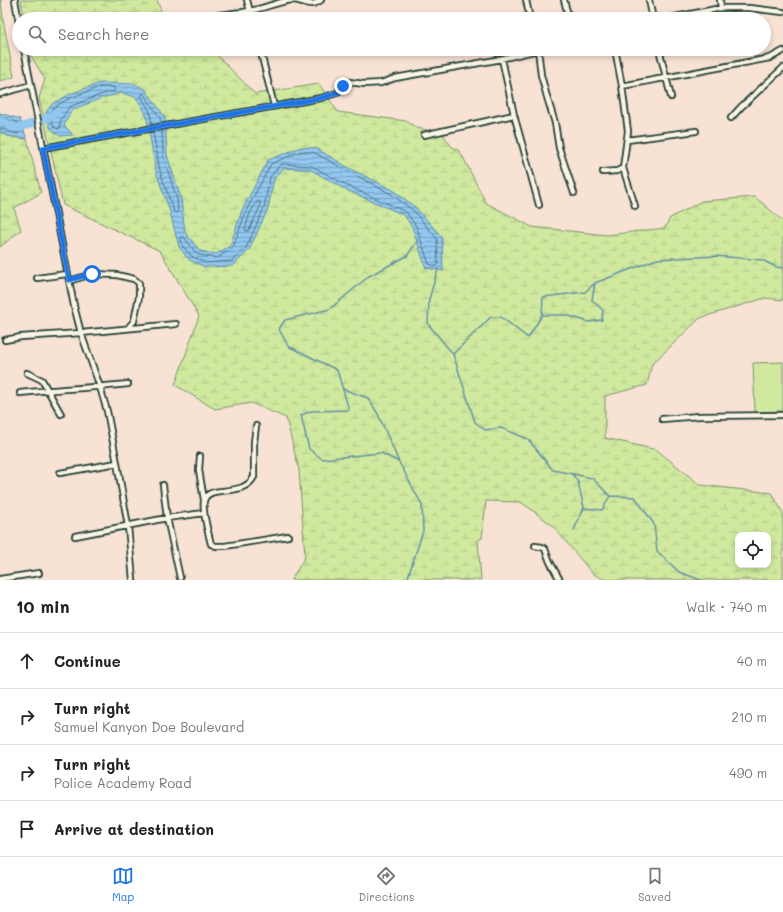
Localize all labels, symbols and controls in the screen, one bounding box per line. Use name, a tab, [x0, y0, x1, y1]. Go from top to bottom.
search box	[12, 12, 771, 56]
icon: search	[26, 23, 48, 45]
text: Search here	[58, 24, 149, 44]
route end	[334, 77, 352, 95]
route start	[83, 265, 101, 283]
map controls	[735, 532, 771, 568]
button: locate	[735, 532, 771, 568]
text: 10 min	[16, 595, 70, 617]
text: Walk · 740 m	[686, 598, 767, 615]
icon: ahead	[16, 650, 38, 672]
text: Continue	[54, 651, 121, 671]
text: 40 m	[737, 652, 767, 669]
text: Turn right	[54, 698, 131, 718]
icon: right	[16, 706, 38, 728]
text: 210 m	[731, 708, 767, 725]
text: Samuel Kanyon Doe Boulevard	[54, 718, 244, 735]
text: Turn right	[54, 754, 131, 774]
icon: right	[16, 762, 38, 784]
text: 490 m	[729, 764, 767, 781]
text: Police Academy Road	[54, 774, 191, 791]
icon: arrive	[16, 818, 38, 840]
text: Arrive at destination	[54, 819, 214, 839]
tab: Map	[112, 865, 134, 904]
tab: Directions	[358, 865, 414, 904]
tab: Saved	[638, 865, 671, 904]

